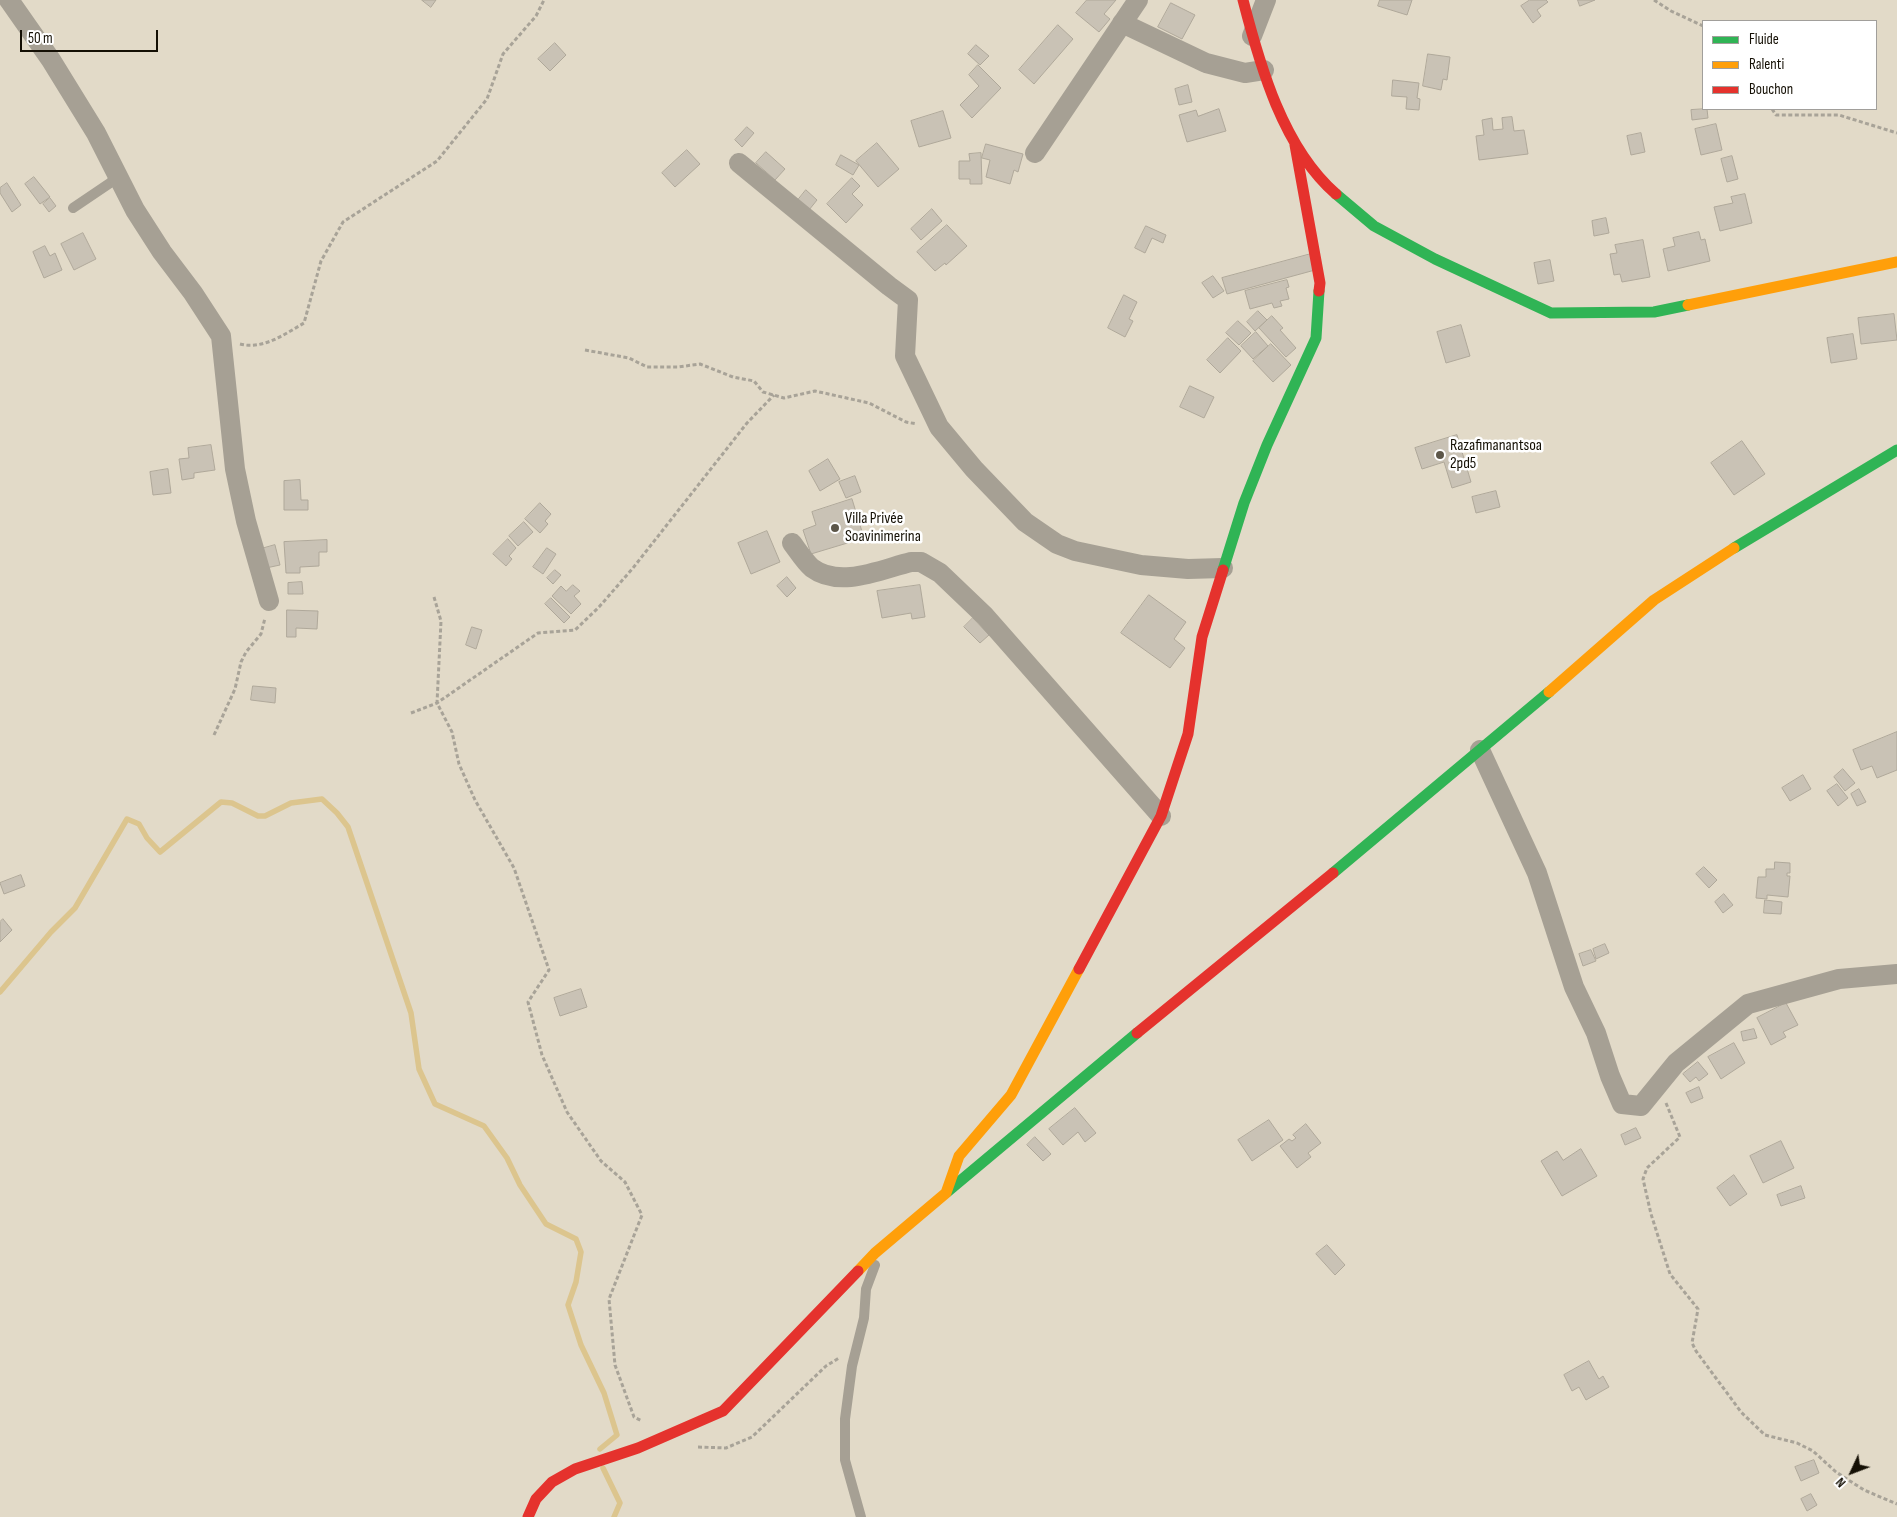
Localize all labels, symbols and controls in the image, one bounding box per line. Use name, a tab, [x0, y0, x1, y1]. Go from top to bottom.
scale bar	[22, 20, 160, 52]
legend	[1702, 20, 1877, 110]
text: 50 m	[28, 29, 53, 48]
text: Fluide	[1749, 30, 1779, 49]
text: Ralenti	[1749, 55, 1784, 74]
text: Bouchon	[1749, 80, 1793, 99]
place label: Razafimanantsoa 2pd5	[1450, 436, 1542, 474]
marker: Razafimanantsoa 2pd5	[1434, 449, 1446, 461]
place label: Villa Privée Soavinimerina	[845, 509, 921, 547]
marker: Villa Privée Soavinimerina	[829, 522, 841, 534]
north arrow	[1827, 1447, 1877, 1497]
text: N	[1832, 1474, 1849, 1491]

